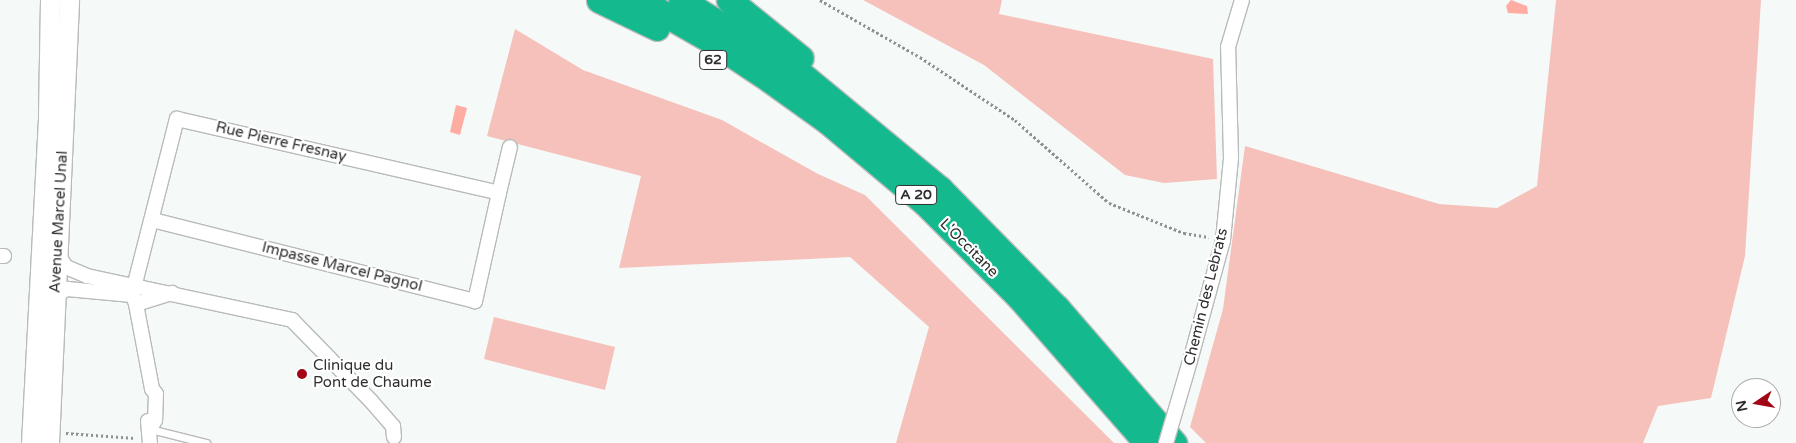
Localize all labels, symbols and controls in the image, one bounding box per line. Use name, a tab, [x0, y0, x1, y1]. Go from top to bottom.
road number: 62	[698, 48, 728, 72]
street label: Rue Pierre Fresnay	[214, 118, 348, 166]
street label: Avenue Marcel Unal	[46, 150, 72, 294]
road number: A 20	[895, 184, 937, 206]
street label: L'Occitane	[936, 215, 1002, 281]
street label: Chemin des Lebrats	[1180, 226, 1232, 368]
street label: Impasse Marcel Pagnol	[260, 238, 424, 296]
place label: Clinique du Pont de Chaume	[313, 356, 432, 391]
marker: Clinique du Pont de Chaume	[295, 367, 309, 381]
north arrow	[1731, 378, 1781, 428]
text: N	[1732, 399, 1751, 413]

